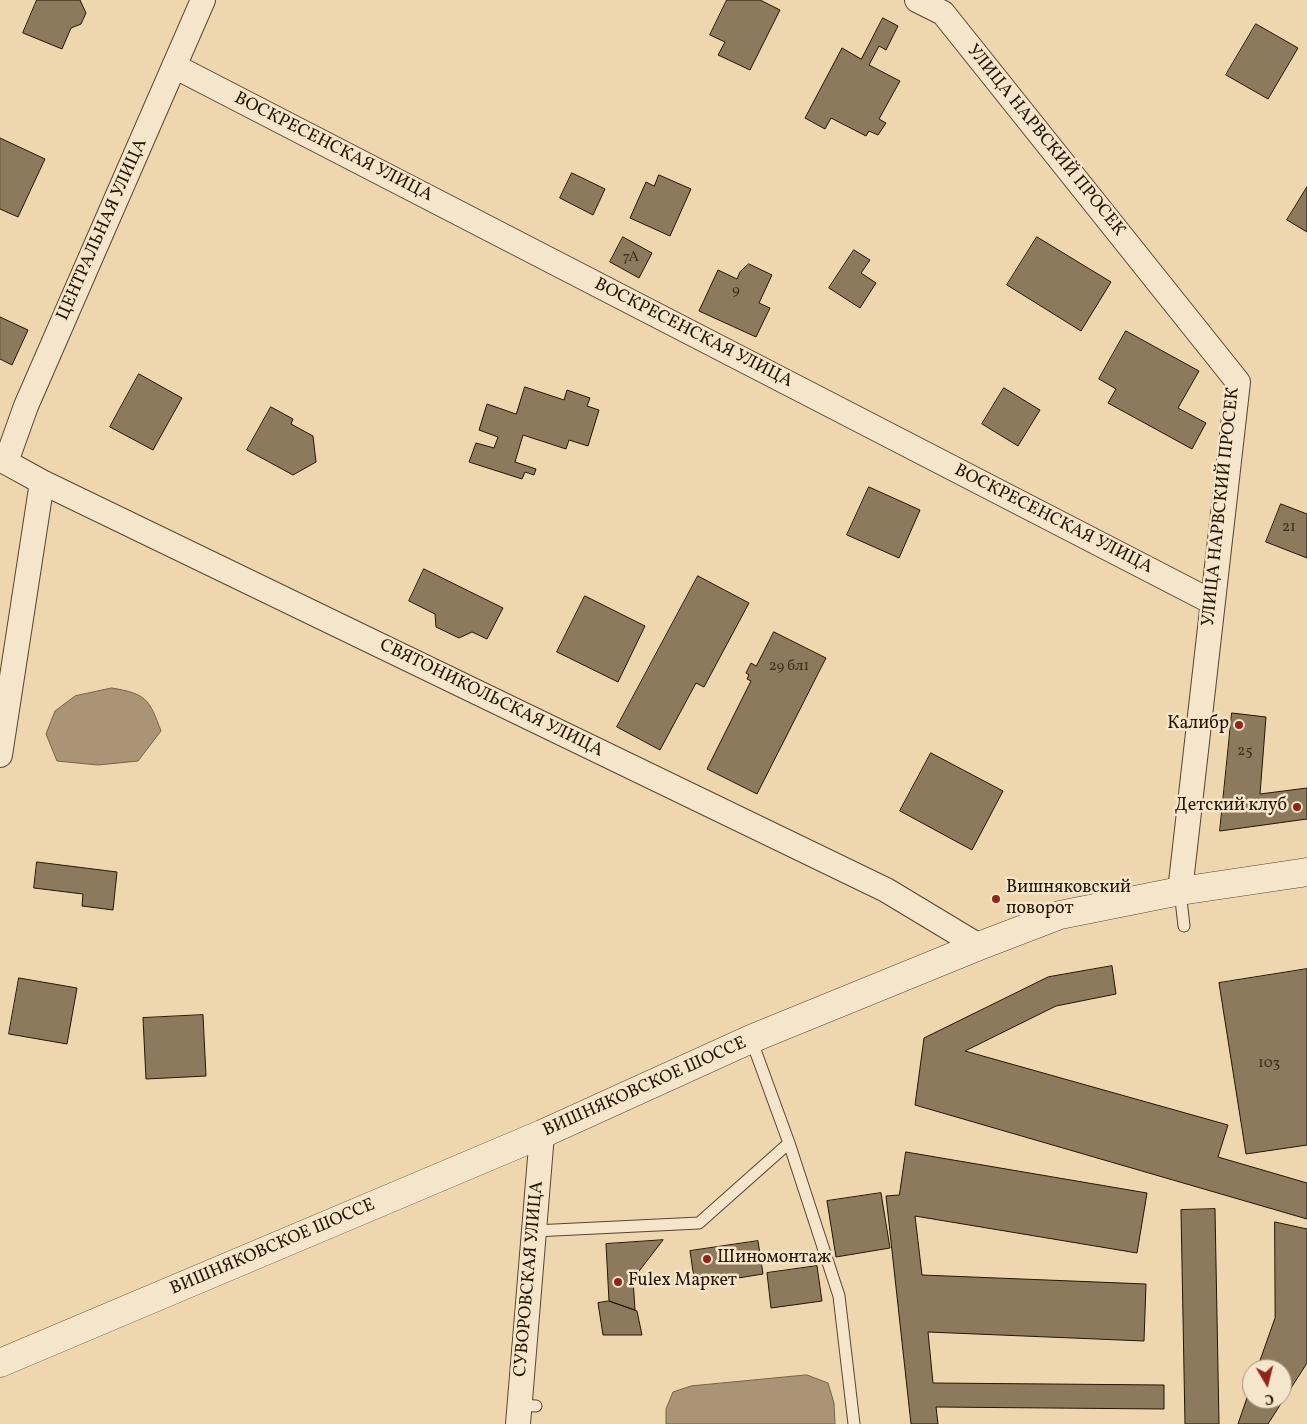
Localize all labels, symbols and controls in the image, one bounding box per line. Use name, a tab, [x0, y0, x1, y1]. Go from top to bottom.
street label: УЛИЦА НАРВСКИЙ ПРОСЕК	[961, 41, 1129, 241]
street label: ВОСКРЕСЕНСКАЯ УЛИЦА	[230, 88, 436, 208]
street label: ЦЕНТРАЛЬНАЯ УЛИЦА	[53, 136, 153, 324]
house number: 7А	[623, 249, 639, 267]
street label: ВОСКРЕСЕНСКАЯ УЛИЦА	[590, 274, 796, 394]
house number: 9	[732, 282, 740, 300]
street label: УЛИЦА НАРВСКИЙ ПРОСЕК	[1199, 386, 1245, 628]
street label: ВОСКРЕСЕНСКАЯ УЛИЦА	[950, 460, 1156, 580]
house number: 21	[1282, 519, 1296, 537]
street label: СВЯТОНИКОЛЬСКАЯ УЛИЦА	[376, 635, 606, 763]
house number: 29 бл1	[769, 658, 809, 676]
place label: Калибр	[1167, 714, 1229, 736]
marker: Калибр	[1233, 719, 1245, 731]
house number: 25	[1237, 743, 1253, 761]
place label: Детский клуб	[1175, 796, 1287, 818]
marker: Детский клуб	[1291, 801, 1303, 813]
place label: Вишняковский поворот	[1006, 878, 1131, 921]
marker: Вишняковский поворот	[990, 893, 1002, 905]
street label: ВИШНЯКОВСКОЕ ШОССЕ	[540, 1033, 750, 1143]
house number: 103	[1258, 1055, 1280, 1073]
street label: СУВОРОВСКАЯ УЛИЦА	[511, 1180, 549, 1378]
street label: ВИШНЯКОВСКОЕ ШОССЕ	[167, 1195, 379, 1301]
place label: Шиномонтаж	[717, 1248, 831, 1270]
marker: Шиномонтаж	[701, 1253, 713, 1265]
place label: Fulex Маркет	[628, 1271, 737, 1293]
marker: Fulex Маркет	[612, 1276, 624, 1288]
north arrow	[1242, 1359, 1292, 1409]
text: С	[1263, 1388, 1275, 1408]

